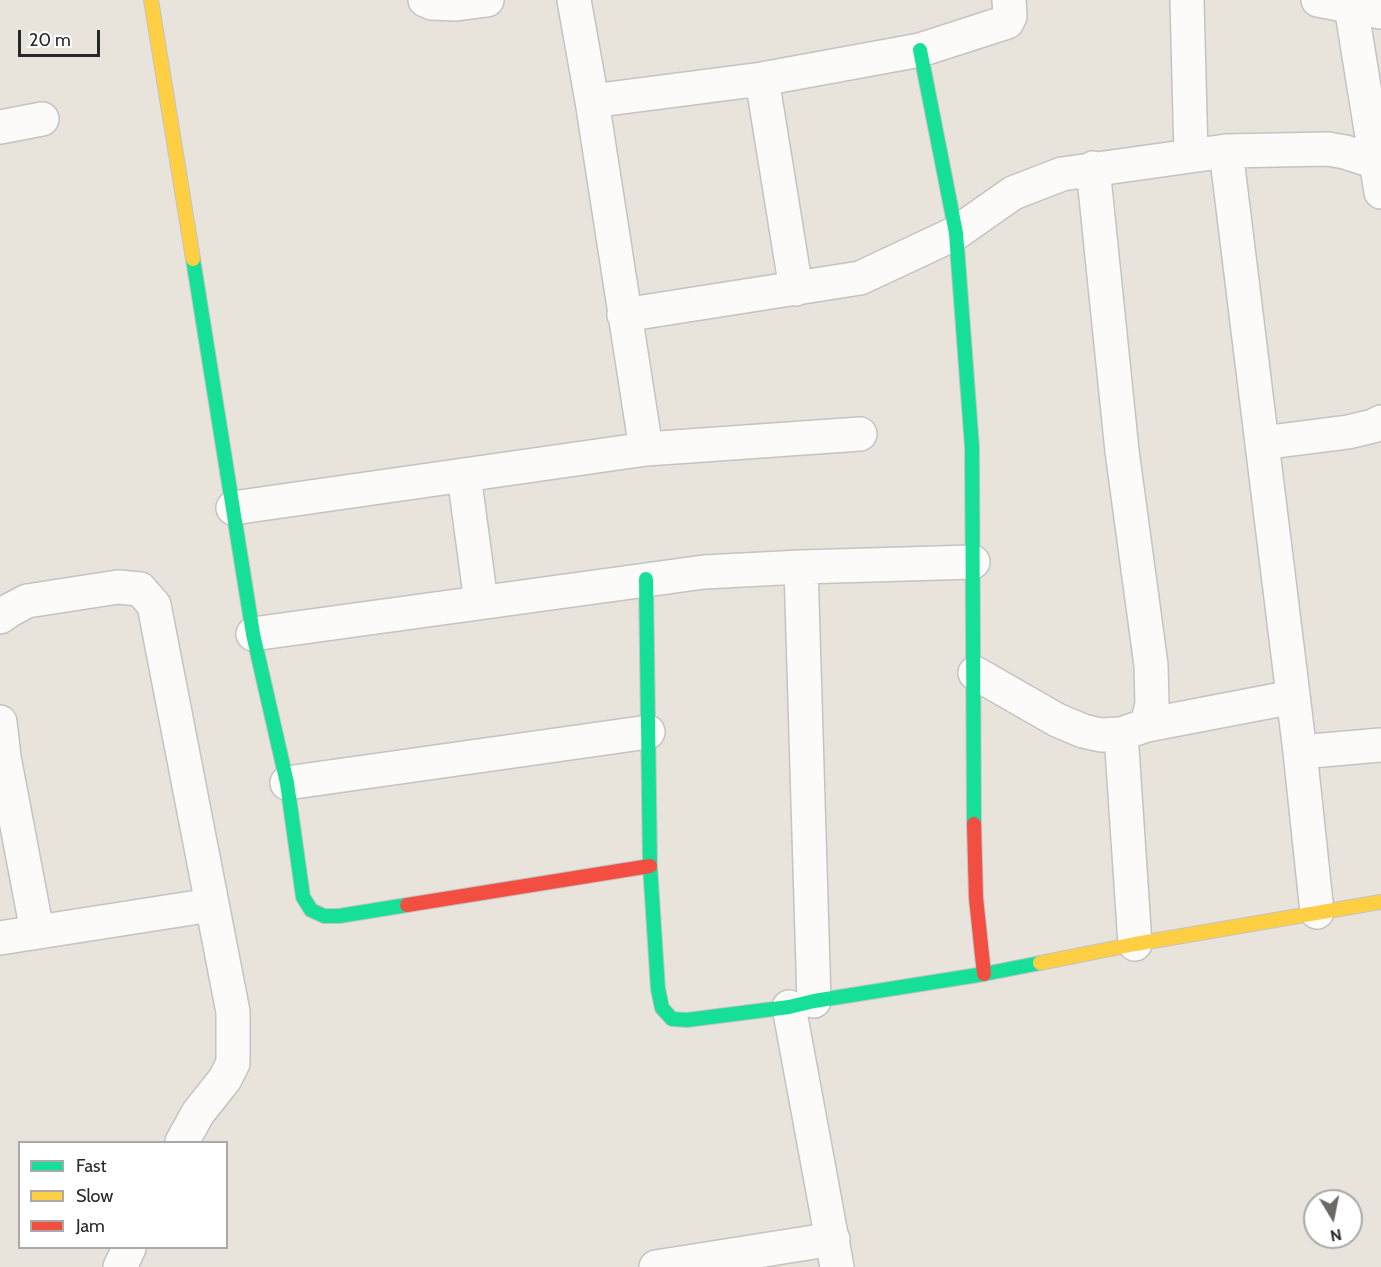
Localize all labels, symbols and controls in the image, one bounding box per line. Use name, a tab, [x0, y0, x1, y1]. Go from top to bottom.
scale bar	[21, 18, 104, 56]
text: 20 m	[29, 29, 71, 51]
legend	[18, 1141, 228, 1249]
text: Fast	[76, 1155, 107, 1177]
text: Slow	[76, 1185, 113, 1207]
north arrow	[1303, 1189, 1363, 1249]
text: Jam	[76, 1215, 105, 1237]
text: N	[1329, 1225, 1343, 1246]

